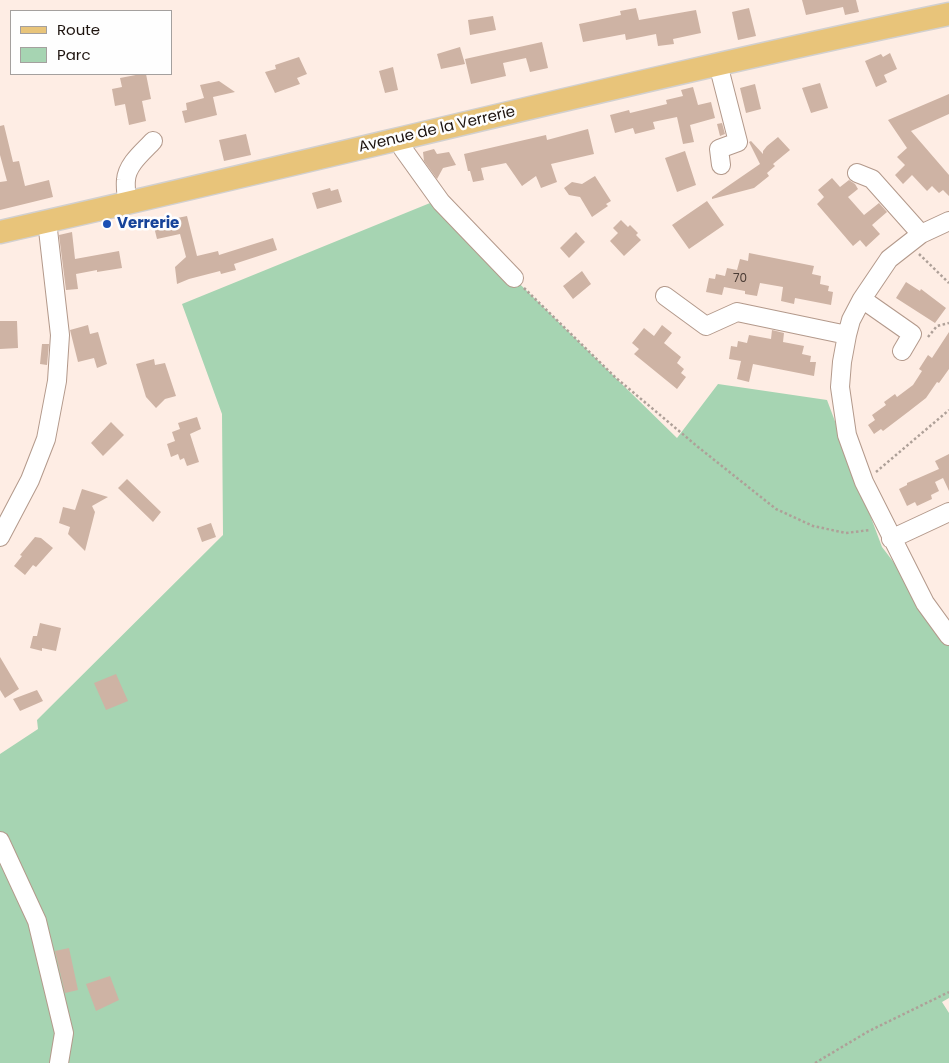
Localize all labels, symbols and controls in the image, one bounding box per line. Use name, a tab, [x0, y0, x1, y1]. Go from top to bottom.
legend	[10, 10, 172, 75]
text: Route	[57, 19, 100, 40]
text: Parc	[57, 44, 91, 65]
street label: Avenue de la Verrerie	[357, 103, 517, 157]
place label: Verrerie	[117, 215, 179, 233]
marker: Verrerie	[101, 218, 113, 230]
house number: 70	[733, 272, 747, 286]

